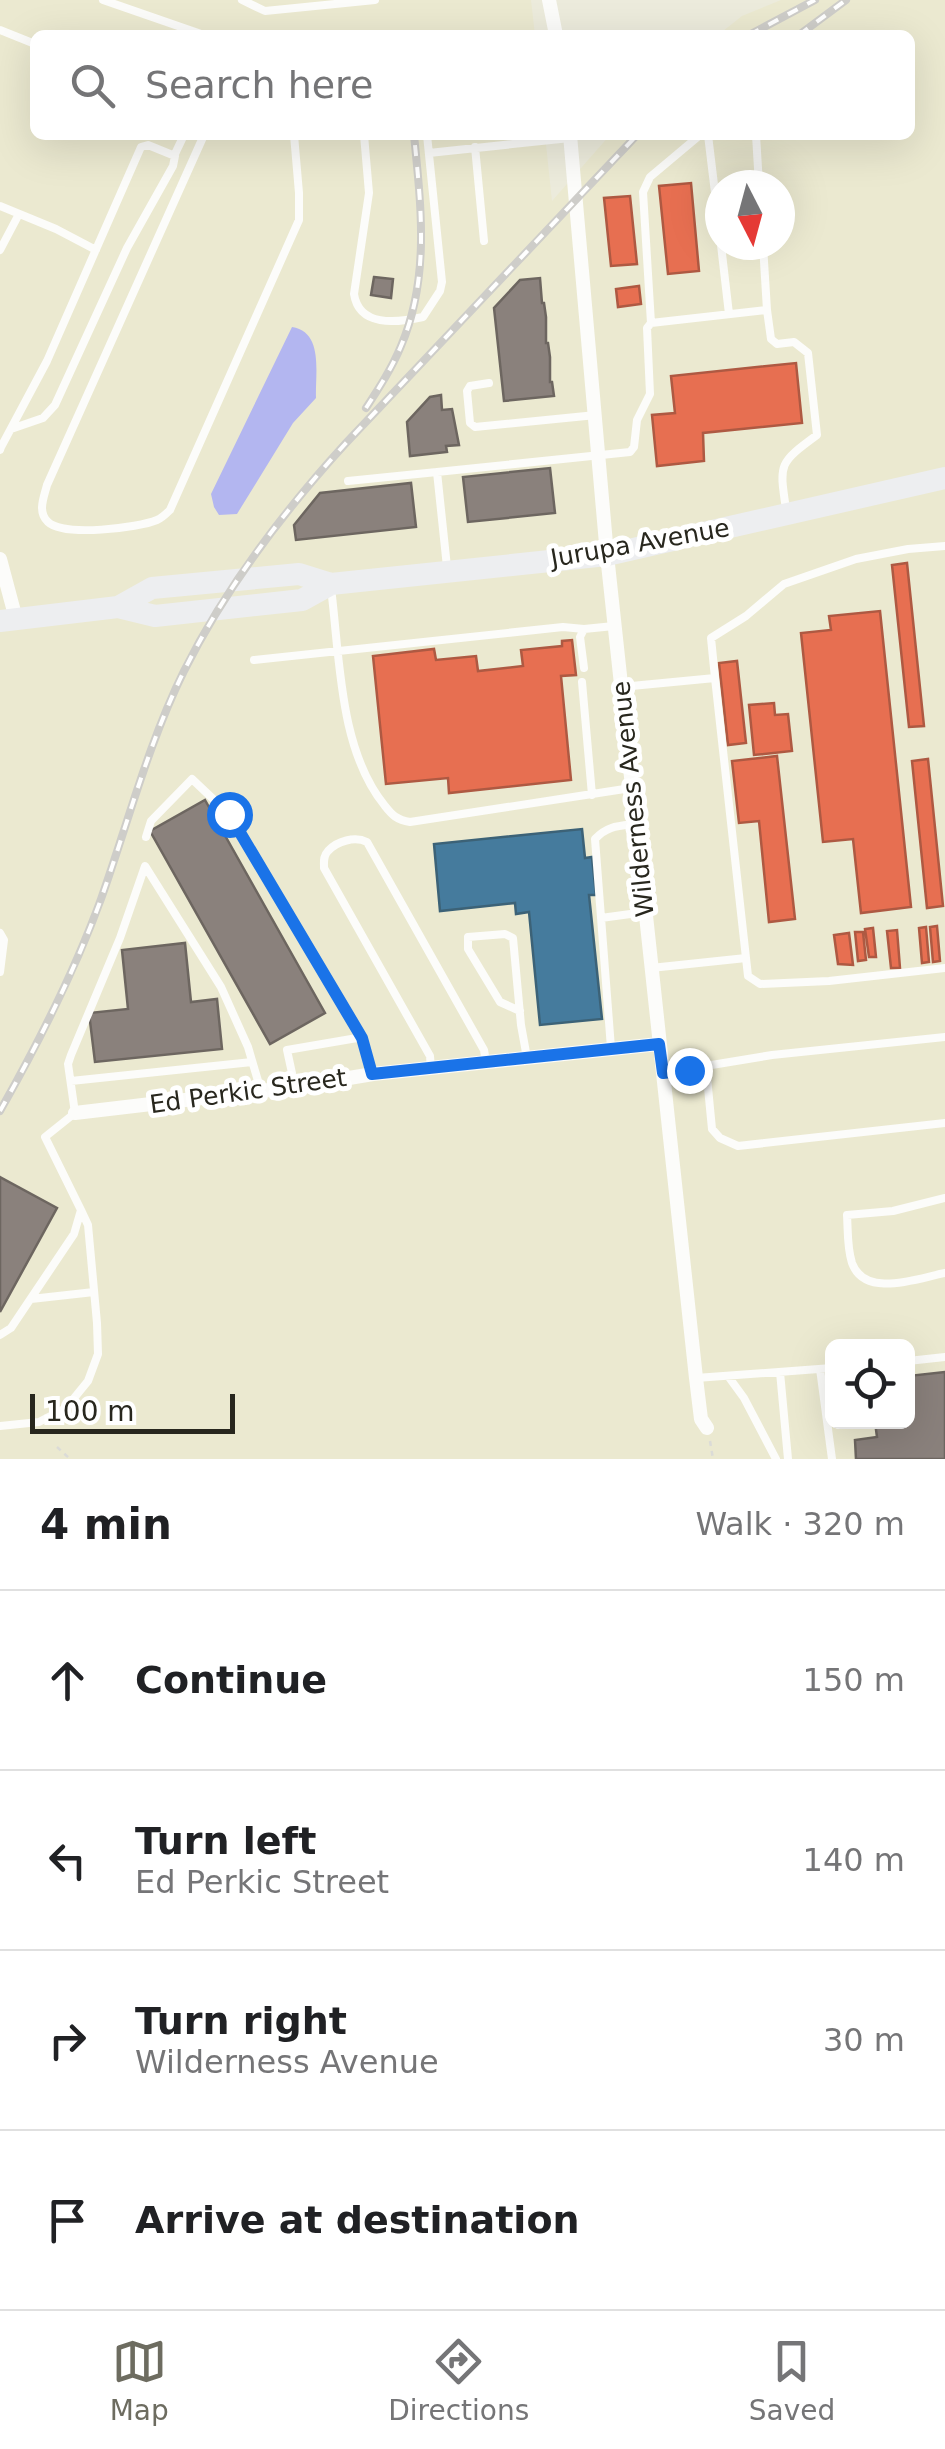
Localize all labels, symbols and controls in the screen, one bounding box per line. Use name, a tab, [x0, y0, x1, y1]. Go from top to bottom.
search box	[30, 30, 915, 140]
icon: search	[65, 58, 120, 113]
text: Search here	[145, 63, 373, 107]
north arrow	[705, 170, 795, 260]
street label: Jurupa Avenue	[546, 513, 732, 573]
street label: Wilderness Avenue	[606, 680, 660, 918]
route start	[207, 792, 253, 838]
route end	[667, 1048, 713, 1094]
street label: Ed Perkic Street	[148, 1063, 349, 1119]
map controls	[825, 1339, 915, 1429]
button: locate	[825, 1339, 915, 1429]
scale bar	[30, 1389, 235, 1434]
text: 100 m	[45, 1395, 135, 1428]
text: 4 min	[40, 1500, 172, 1549]
text: Walk · 320 m	[695, 1505, 905, 1543]
icon: ahead	[40, 1653, 95, 1708]
text: Continue	[135, 1658, 327, 1702]
text: 150 m	[803, 1661, 905, 1699]
text: Turn left	[135, 1819, 316, 1863]
icon: left	[40, 1833, 95, 1888]
text: 140 m	[803, 1841, 905, 1879]
text: Ed Perkic Street	[135, 1863, 389, 1901]
text: Turn right	[135, 1999, 347, 2043]
icon: right	[40, 2013, 95, 2068]
text: 30 m	[823, 2021, 905, 2059]
text: Wilderness Avenue	[135, 2043, 439, 2081]
icon: arrive	[40, 2193, 95, 2248]
text: Arrive at destination	[135, 2198, 580, 2242]
tab: Map	[110, 2334, 169, 2427]
tab: Directions	[388, 2334, 529, 2427]
tab: Saved	[749, 2334, 835, 2427]

